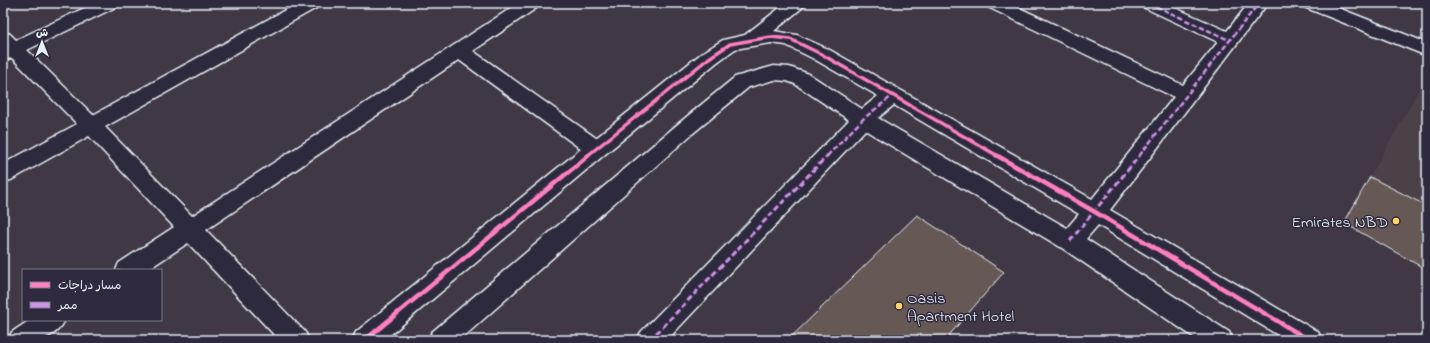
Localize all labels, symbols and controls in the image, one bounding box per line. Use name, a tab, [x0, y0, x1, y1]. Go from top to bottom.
north arrow	[22, 22, 62, 62]
text: ش	[36, 25, 48, 41]
place label: Emirates NBD	[1291, 211, 1388, 235]
marker: Emirates NBD	[1391, 216, 1401, 226]
legend	[22, 269, 162, 321]
text: مسار دراجات	[58, 277, 121, 295]
place label: Oasis Apartment Hotel	[907, 287, 1015, 329]
text: ممر	[57, 297, 77, 315]
marker: Oasis Apartment Hotel	[894, 301, 904, 311]

